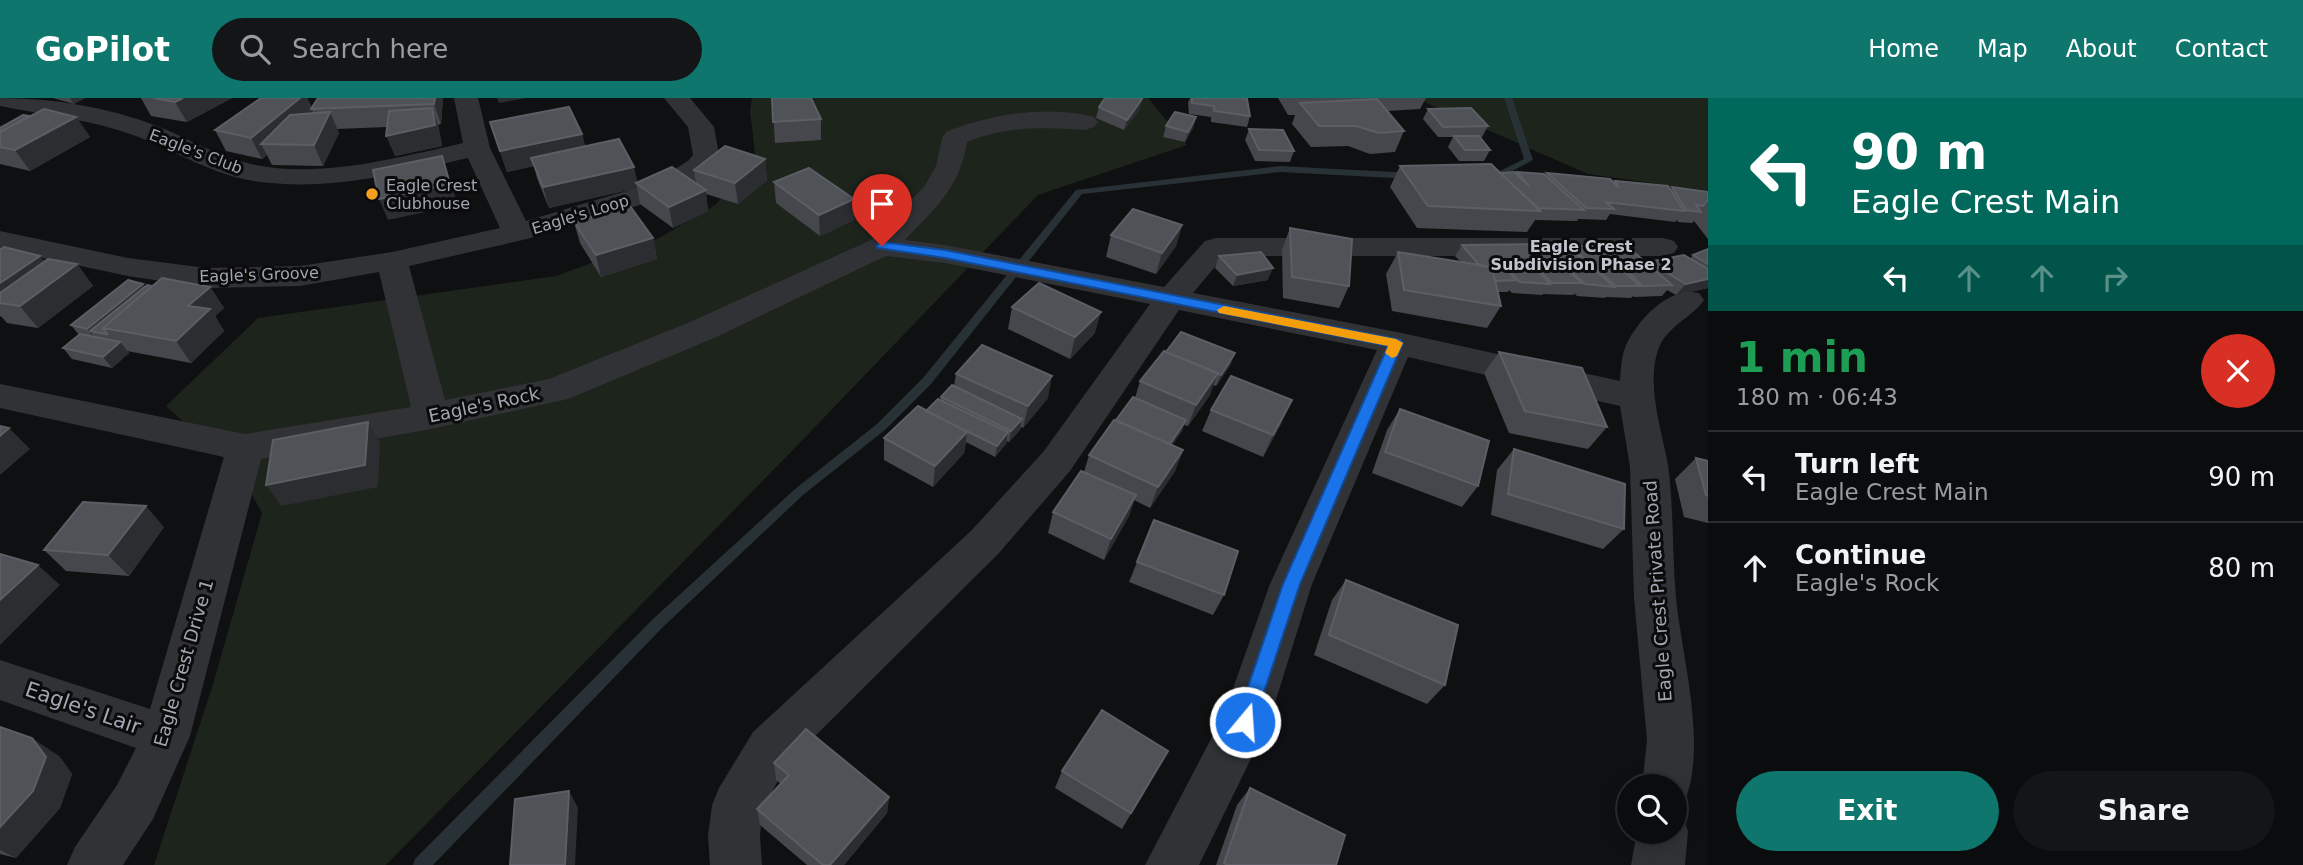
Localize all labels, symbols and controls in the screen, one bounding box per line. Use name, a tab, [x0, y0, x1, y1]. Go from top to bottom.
search box	[212, 18, 702, 81]
text: GoPilot	[35, 30, 170, 69]
icon: search	[236, 30, 274, 68]
text: Search here	[292, 34, 448, 64]
text: Home	[1868, 35, 1939, 63]
text: Map	[1977, 35, 2028, 63]
text: About	[2066, 35, 2137, 63]
text: Contact	[2175, 35, 2268, 63]
text: 90 m	[1851, 124, 1987, 181]
street label: Eagle's Club	[147, 125, 245, 178]
icon: left	[1736, 126, 1827, 217]
pin	[852, 174, 912, 246]
place label: Eagle Crest Clubhouse	[386, 176, 477, 213]
text: Eagle Crest Main	[1851, 183, 2120, 221]
icon: arrive	[863, 185, 901, 223]
marker: Eagle Crest Clubhouse	[364, 186, 380, 202]
street label: Eagle's Loop	[529, 191, 631, 238]
district label: Eagle Crest Subdivision Phase 2	[1490, 237, 1672, 274]
icon: left	[1877, 259, 1915, 297]
icon: ahead	[1950, 259, 1988, 297]
icon: ahead	[2023, 259, 2061, 297]
icon: right	[2096, 259, 2134, 297]
street label: Eagle's Groove	[199, 263, 319, 286]
text: 1 min	[1736, 333, 1868, 382]
button: close	[2201, 334, 2275, 408]
street label: Eagle's Rock	[426, 382, 542, 427]
text: 180 m · 06:43	[1736, 384, 1898, 410]
text: Turn left	[1795, 449, 1919, 479]
icon: left	[1736, 458, 1774, 496]
text: 90 m	[2208, 462, 2275, 492]
text: Eagle Crest Main	[1795, 479, 1988, 505]
street label: Eagle Crest Private Road	[1639, 480, 1676, 703]
text: Continue	[1795, 540, 1926, 570]
icon: ahead	[1736, 549, 1774, 587]
text: 80 m	[2208, 553, 2275, 583]
text: Eagle's Rock	[1795, 570, 1939, 596]
street label: Eagle Crest Drive 1	[150, 577, 218, 749]
street label: Eagle's Lair	[22, 677, 144, 739]
position arrow	[1208, 685, 1282, 759]
button: Exit	[1736, 771, 1999, 851]
button: Share	[2013, 771, 2275, 851]
map controls	[1617, 774, 1687, 844]
button: search	[1617, 774, 1687, 844]

